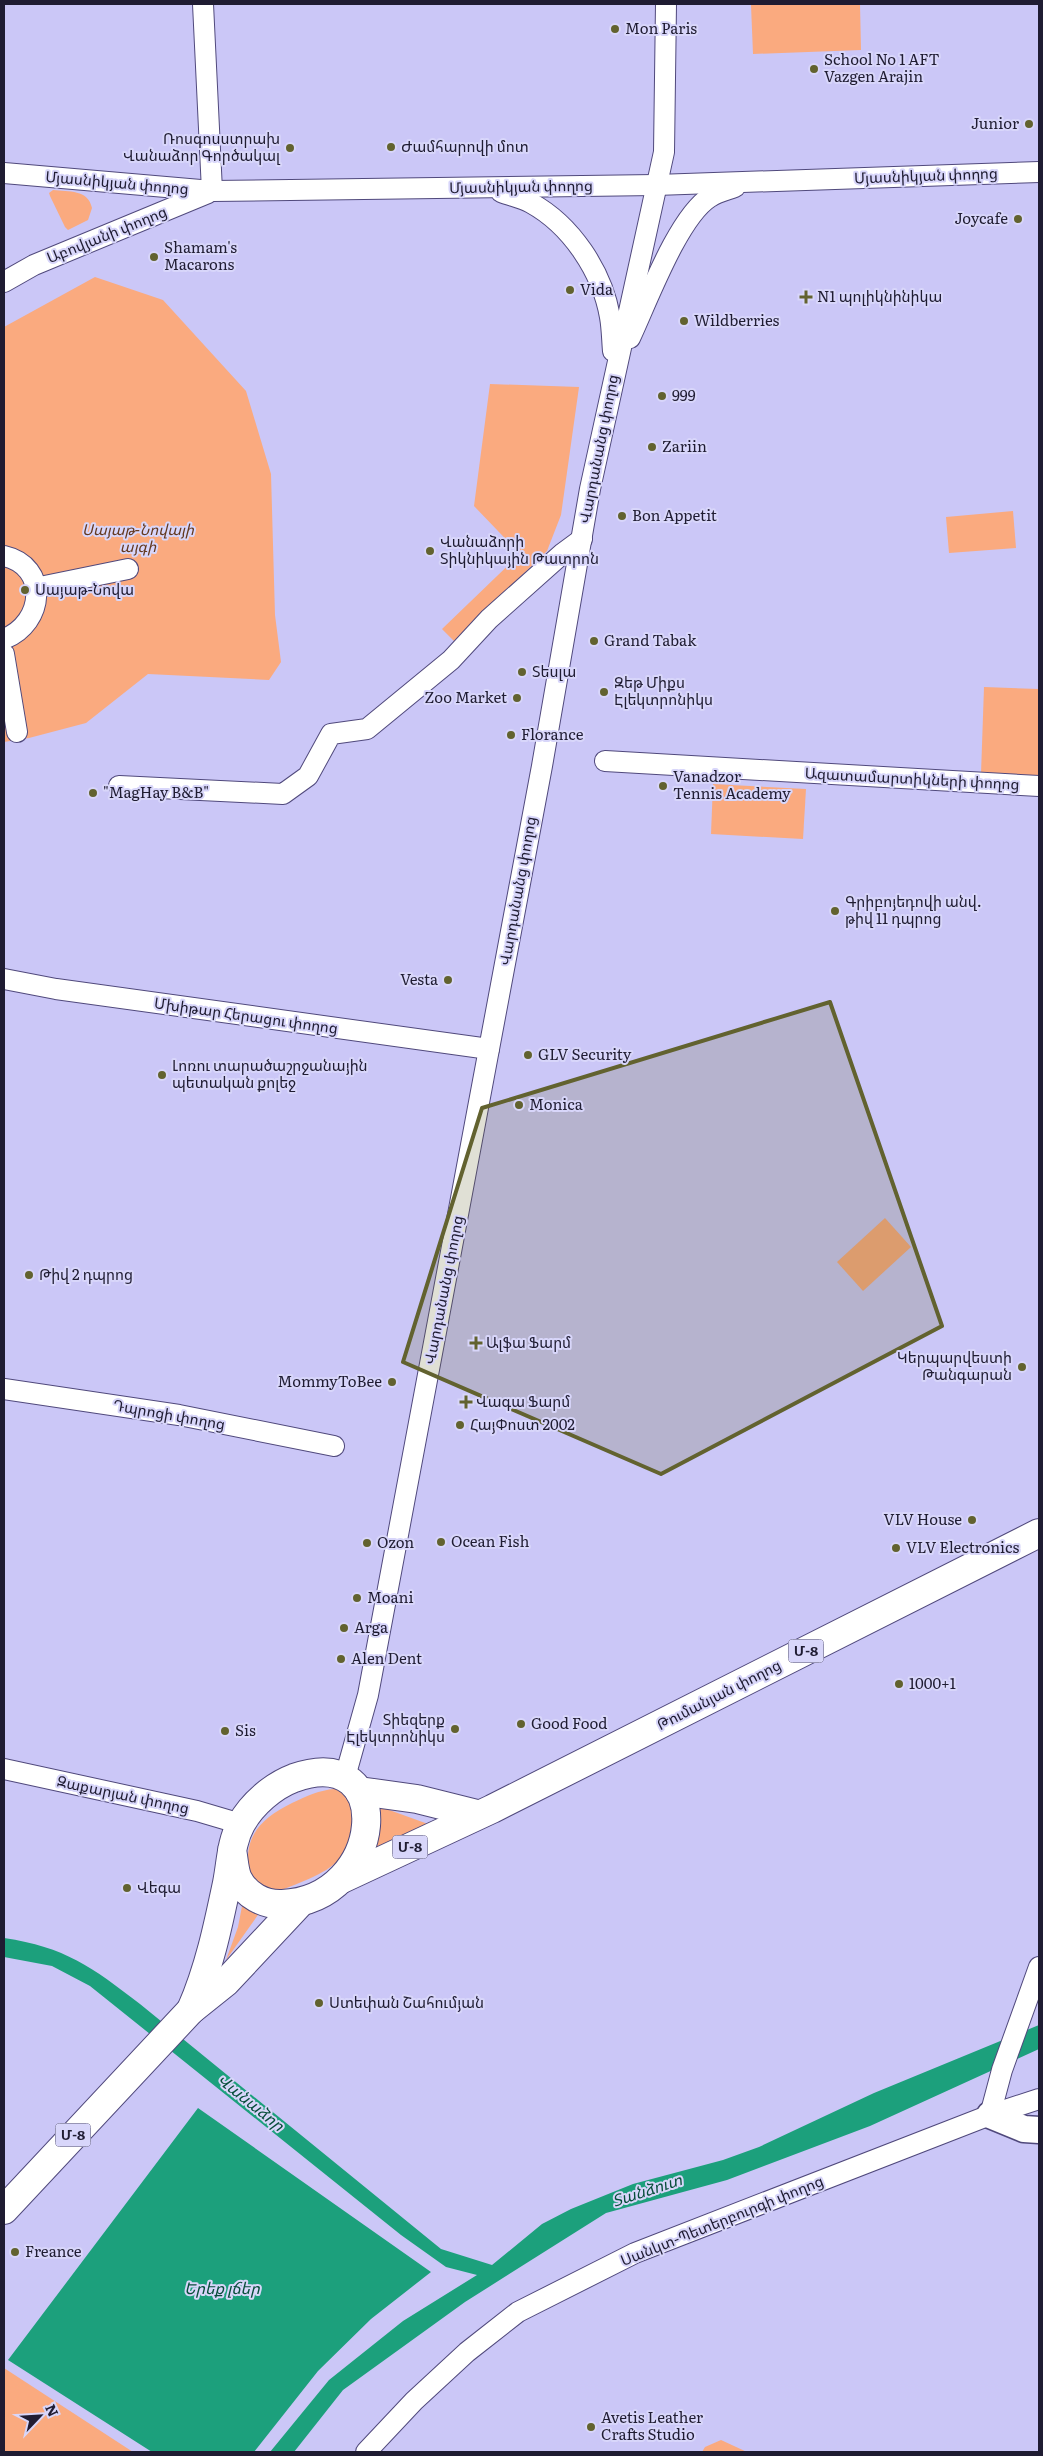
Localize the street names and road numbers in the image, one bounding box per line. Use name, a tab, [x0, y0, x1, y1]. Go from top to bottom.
street label: Մյասնիկյան փողոց	[854, 160, 998, 189]
street label: Մյասնիկյան փողոց	[45, 164, 190, 199]
street label: Մյասնիկյան փողոց	[449, 173, 593, 198]
street label: Աբովյանի փողոց	[43, 199, 170, 268]
street label: Վարդանանց փողոց	[572, 372, 623, 525]
street label: Ազատամարտիկների փողոց	[804, 760, 1020, 795]
street label: Վարդանանց փողոց	[492, 814, 541, 967]
street label: Մխիթար Հերացու փողոց	[153, 990, 340, 1039]
street label: Վարդանանց փողոց	[417, 1213, 468, 1366]
street label: Դպրոցի փողոց	[111, 1392, 227, 1435]
road number: Մ-8	[788, 1640, 824, 1662]
street label: Թումանյան փողոց	[652, 1652, 784, 1735]
street label: Զաքարյան փողոց	[55, 1768, 192, 1819]
road number: Մ-8	[392, 1835, 428, 1858]
road number: Մ-8	[56, 2124, 90, 2146]
street label: Սանկտ-Պետերբուրգի փողոց	[616, 2168, 826, 2271]

